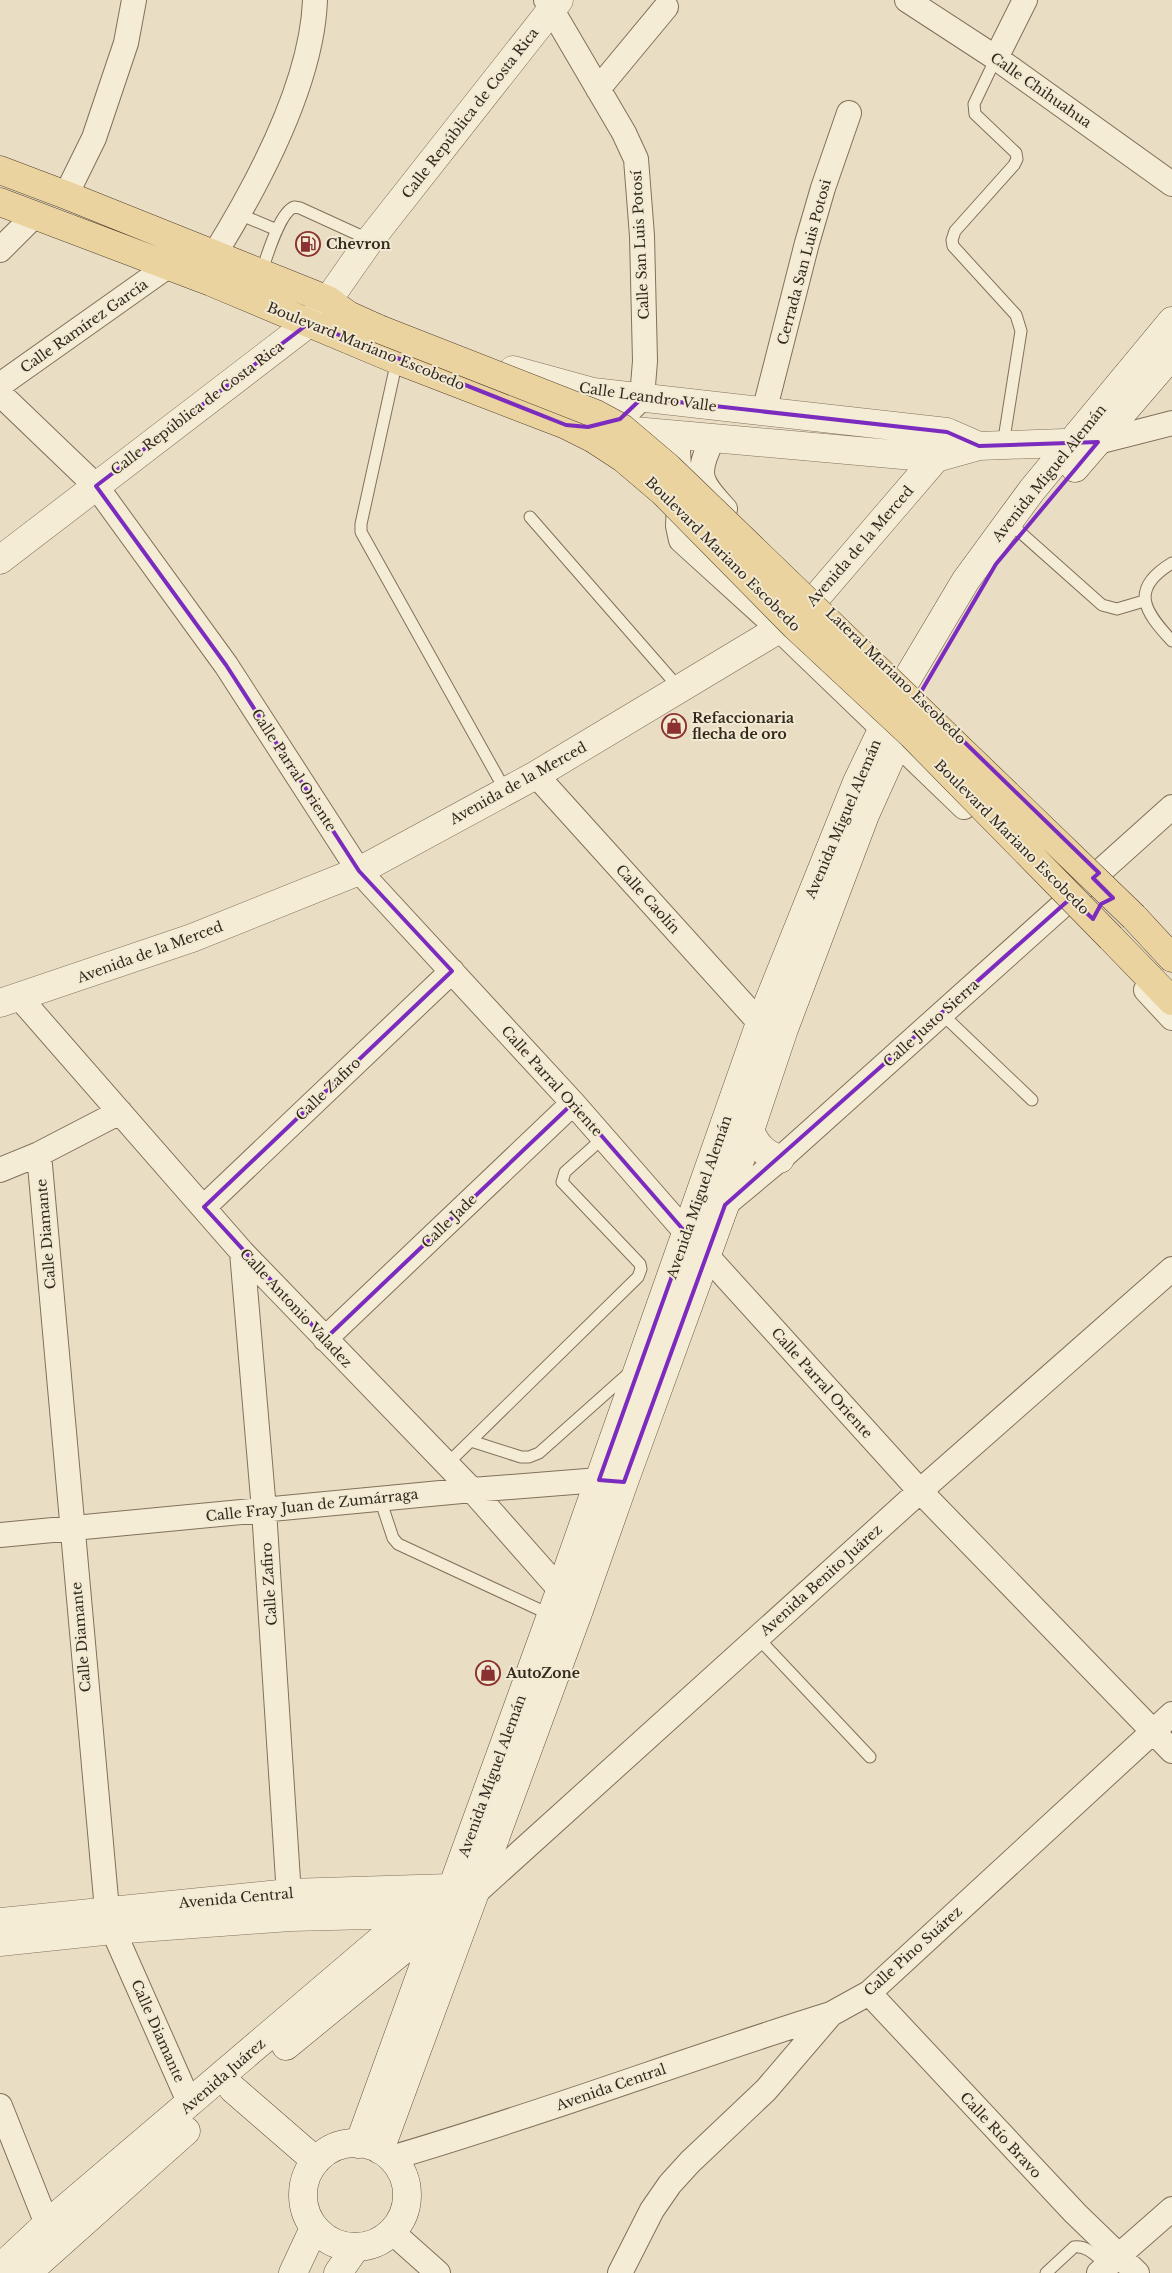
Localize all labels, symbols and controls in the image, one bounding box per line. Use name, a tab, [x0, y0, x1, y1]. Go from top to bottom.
street label: Calle República de Costa Rica	[398, 24, 542, 202]
street label: Calle Chihuahua	[987, 48, 1095, 132]
street label: Calle San Luis Potosí	[627, 170, 653, 320]
street label: Cerrada San Luis Potosi	[773, 177, 835, 347]
fuel station icon: Chevron	[295, 231, 321, 257]
place label: Chevron	[326, 235, 391, 253]
street label: Calle Ramírez García	[17, 275, 151, 377]
street label: Boulevard Mariano Escobedo	[264, 298, 468, 394]
street label: Calle República de Costa Rica	[107, 337, 287, 479]
street label: Calle Leandro Valle	[578, 378, 718, 416]
street label: Avenida Miguel Alemán	[987, 400, 1110, 546]
street label: Boulevard Mariano Escobedo	[642, 473, 804, 635]
street label: Avenida de la Merced	[802, 482, 918, 611]
street label: Lateral Mariano Escobedo	[822, 604, 970, 748]
street label: Calle Parral Oriente	[248, 705, 340, 835]
place label: Refaccionaria flecha de oro	[692, 709, 794, 743]
shop icon: Refaccionaria flecha de oro	[661, 713, 687, 739]
street label: Avenida Miguel Alemán	[801, 736, 885, 902]
street label: Avenida de la Merced	[445, 738, 590, 829]
street label: Boulevard Mariano Escobedo	[931, 756, 1093, 918]
street label: Calle Caolín	[612, 861, 684, 938]
street label: Avenida de la Merced	[74, 917, 226, 987]
street label: Calle Justo Sierra	[879, 975, 983, 1071]
street label: Calle Parral Oriente	[498, 1022, 606, 1140]
street label: Calle Zafiro	[292, 1054, 364, 1124]
street label: Avenida Miguel Alemán	[662, 1113, 736, 1282]
street label: Calle Diamante	[32, 1178, 60, 1290]
street label: Calle Jade	[417, 1190, 481, 1252]
street label: Calle Antonio Valadez	[236, 1245, 356, 1371]
street label: Calle Parral Oriente	[768, 1324, 876, 1442]
street label: Calle Fray Juan de Zumárraga	[205, 1485, 419, 1525]
street label: Avenida Benito Juárez	[755, 1520, 886, 1640]
street label: Calle Zafiro	[257, 1542, 281, 1626]
street label: Calle Diamante	[67, 1581, 95, 1693]
shop icon: AutoZone	[475, 1660, 501, 1686]
place label: AutoZone	[505, 1664, 580, 1682]
street label: Avenida Miguel Alemán	[454, 1692, 530, 1861]
street label: Avenida Central	[177, 1884, 294, 1912]
street label: Calle Pino Suárez	[860, 1902, 966, 2000]
street label: Calle Diamante	[127, 1977, 189, 2085]
street label: Avenida Juárez	[176, 2034, 269, 2118]
street label: Avenida Central	[553, 2060, 669, 2115]
street label: Calle Río Bravo	[956, 2088, 1046, 2182]

